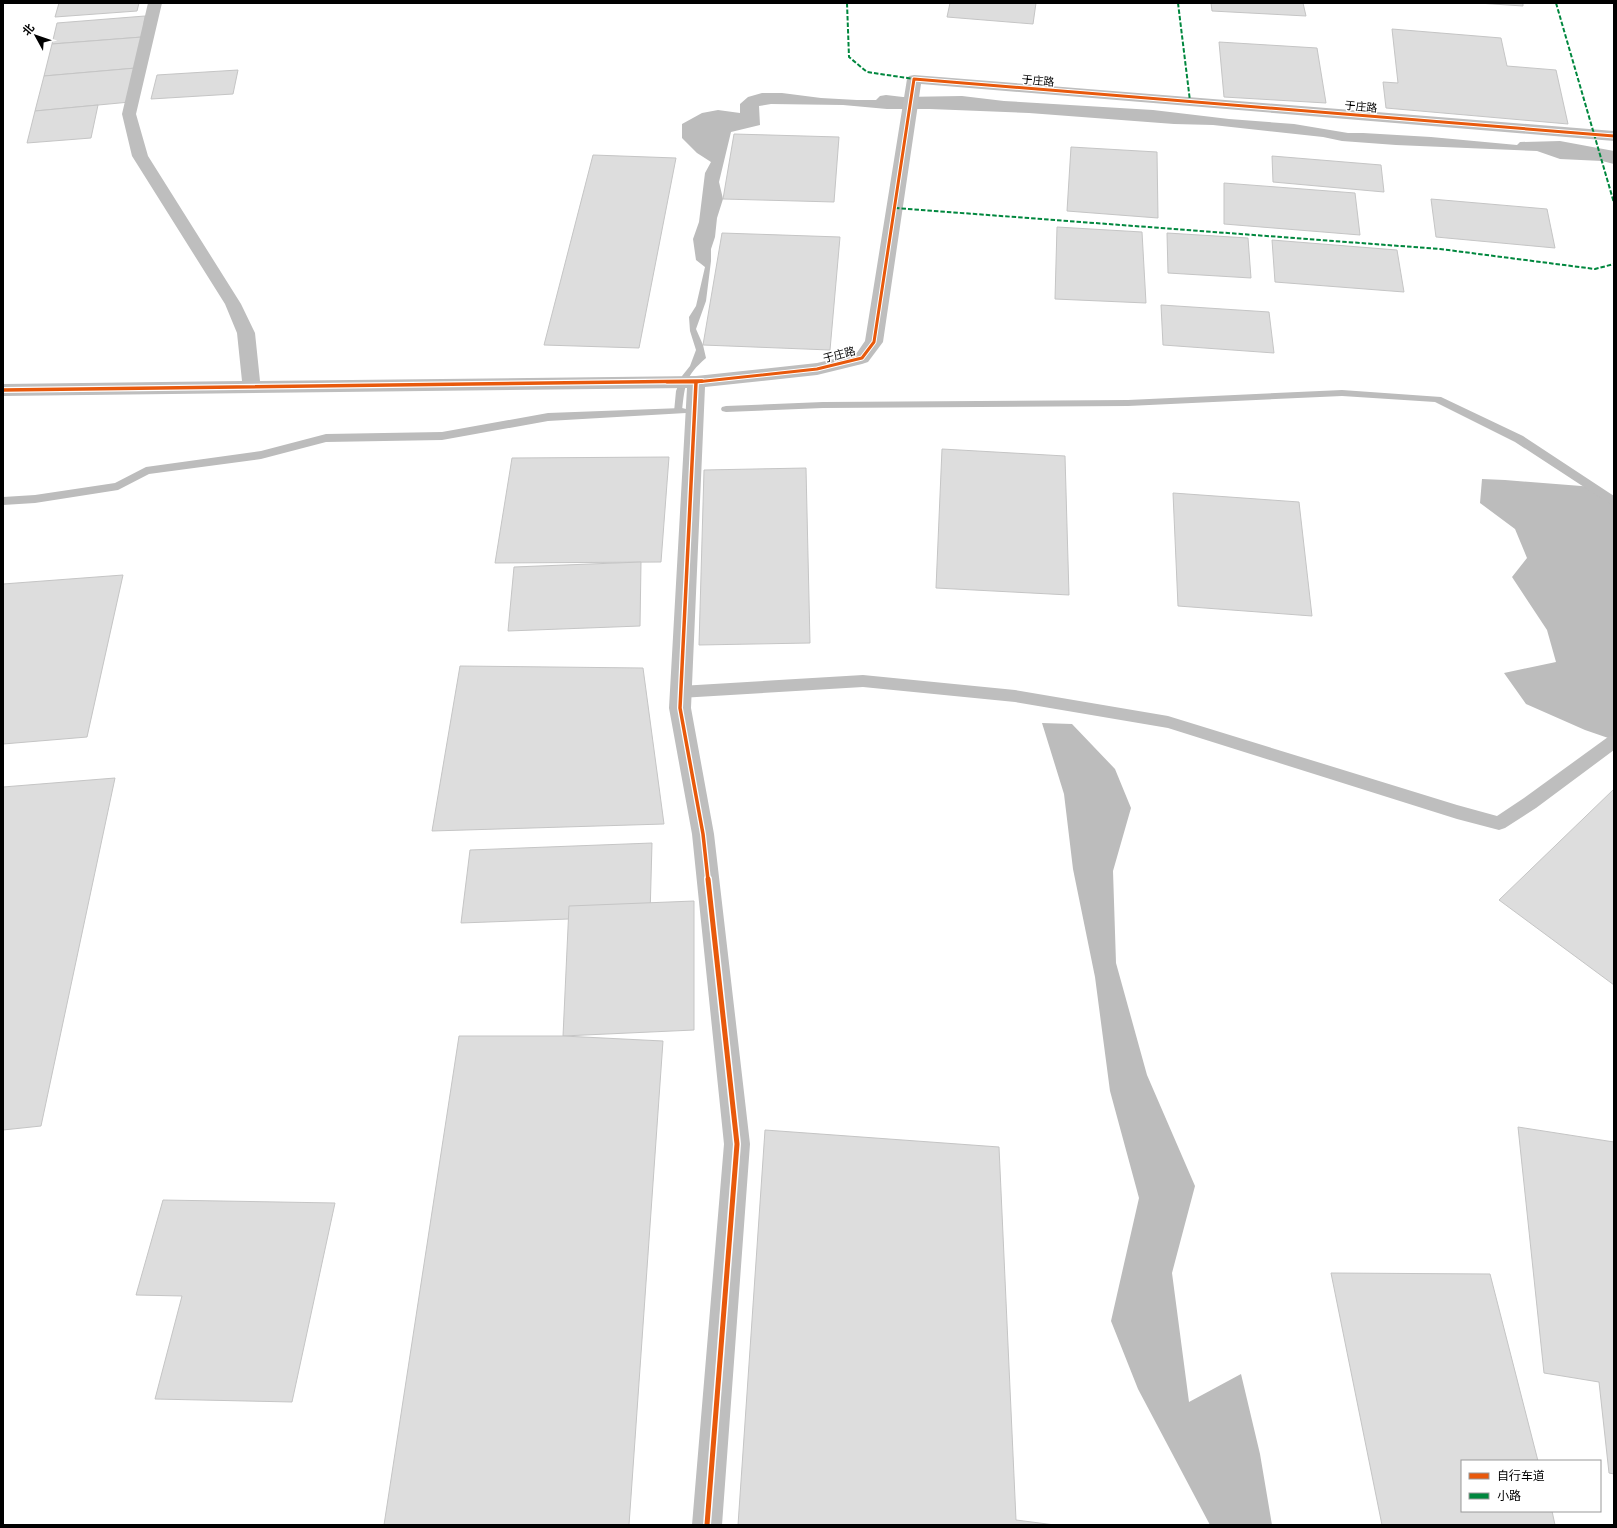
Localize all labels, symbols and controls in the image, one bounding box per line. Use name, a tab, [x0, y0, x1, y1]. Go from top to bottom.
north arrow	[16, 16, 56, 56]
text: 北	[19, 21, 36, 38]
street label: 于庄路	[1021, 72, 1055, 88]
street label: 于庄路	[1344, 98, 1378, 114]
street label: 于庄路	[821, 343, 857, 365]
legend	[1461, 1460, 1601, 1512]
text: 自行车道	[1497, 1468, 1545, 1482]
text: 小路	[1497, 1488, 1521, 1502]

